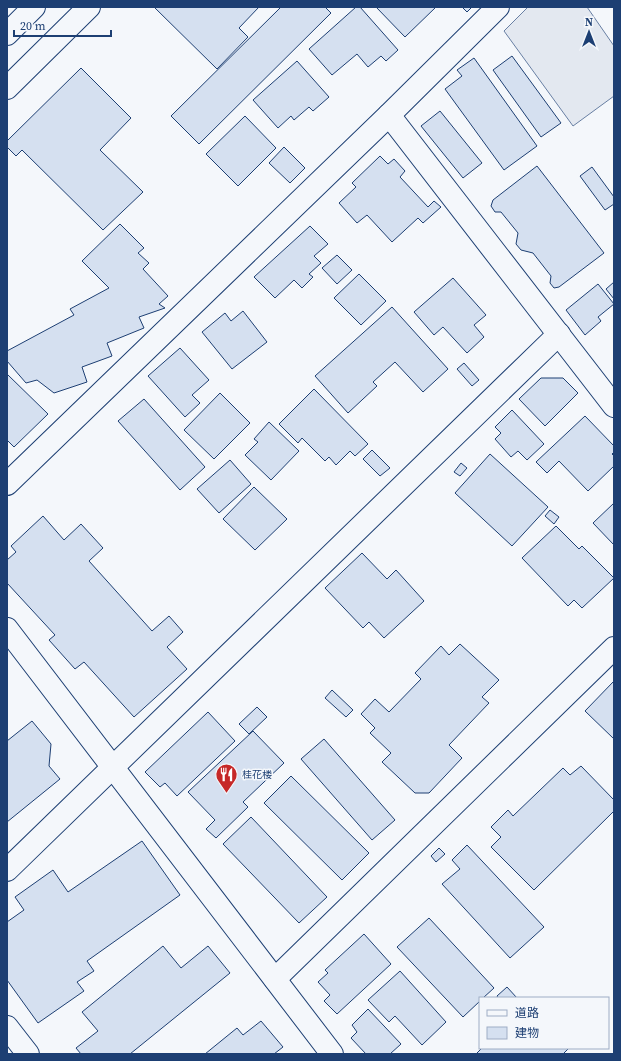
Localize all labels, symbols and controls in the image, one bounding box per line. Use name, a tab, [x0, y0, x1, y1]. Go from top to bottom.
scale bar	[14, 12, 111, 38]
north arrow	[569, 12, 609, 52]
text: N	[585, 15, 593, 30]
text: 20 m	[20, 18, 46, 34]
restaurant icon: 桂花楼	[213, 761, 239, 794]
place label: 桂花楼	[242, 768, 272, 781]
legend	[479, 997, 609, 1049]
text: 道路	[515, 1005, 539, 1021]
text: 建物	[515, 1025, 539, 1041]

